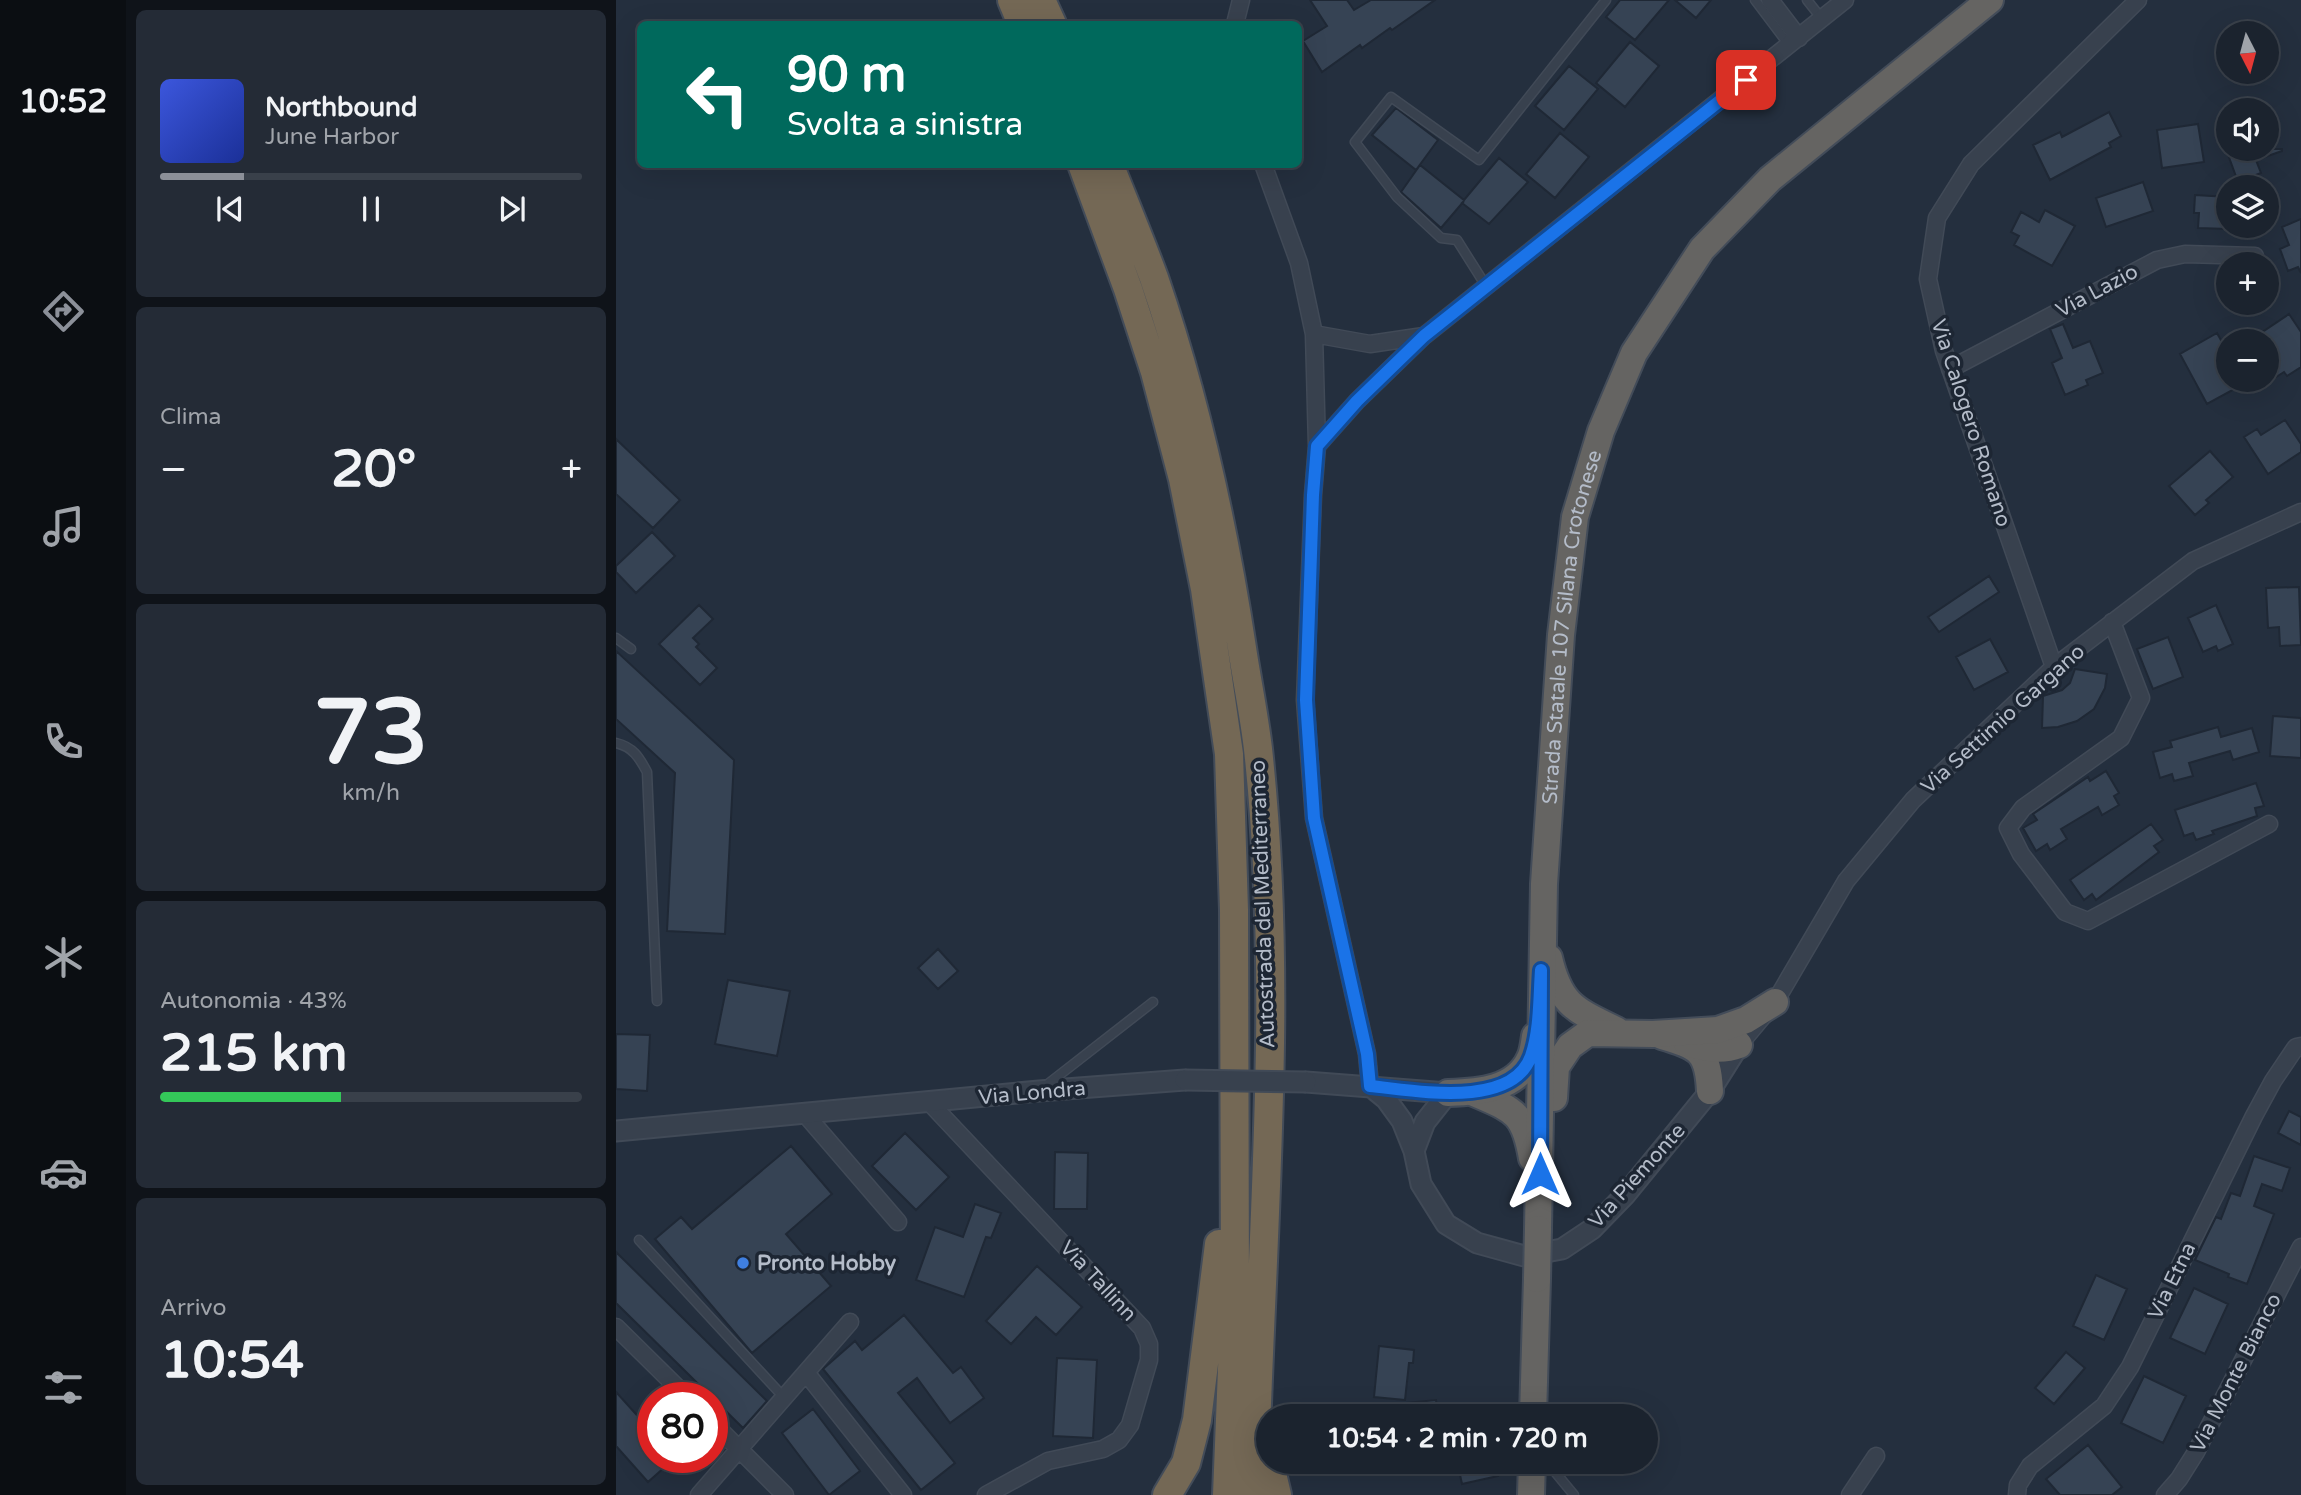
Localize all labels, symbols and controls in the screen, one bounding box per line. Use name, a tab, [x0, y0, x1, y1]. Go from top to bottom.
north arrow	[2216, 21, 2278, 84]
map controls	[2216, 21, 2279, 392]
text: 90 m	[787, 46, 906, 105]
icon: left	[672, 49, 763, 140]
pin	[1716, 50, 1776, 110]
icon: arrive	[1727, 61, 1765, 99]
text: 10:52	[19, 83, 107, 121]
text: Northbound	[265, 92, 417, 123]
button: sound	[2216, 98, 2279, 161]
text: Svolta a sinistra	[787, 106, 1023, 144]
text: June Harbor	[265, 123, 399, 151]
button: layers	[2216, 175, 2279, 238]
icon: previous	[211, 190, 249, 228]
icon: pause	[352, 190, 390, 228]
icon: next	[493, 190, 531, 228]
button: +	[2216, 252, 2279, 315]
street label: Via Lazio	[2052, 259, 2142, 323]
icon: directions	[39, 287, 88, 336]
street label: Via Calogero Romano	[1926, 316, 2016, 530]
button: −	[2216, 329, 2279, 392]
text: Clima	[160, 403, 221, 431]
text: 20°	[331, 438, 416, 501]
text: −	[160, 447, 187, 493]
text: +	[561, 447, 582, 493]
street label: Strada Statale 107 Silana Crotonese	[1537, 447, 1607, 805]
icon: music	[39, 502, 88, 551]
street label: Via Settimio Gargano	[1916, 639, 2090, 799]
text: 73	[314, 678, 428, 788]
icon: phone	[39, 717, 88, 766]
street label: Autostrada del Mediterraneo	[1245, 759, 1281, 1049]
text: km/h	[342, 779, 400, 807]
icon: climate	[39, 933, 88, 982]
text: Autonomia · 43%	[160, 987, 347, 1015]
text: 215 km	[160, 1022, 348, 1085]
street label: Via Londra	[977, 1076, 1087, 1110]
street label: Via Piemonte	[1583, 1118, 1691, 1234]
position arrow	[1503, 1137, 1577, 1211]
icon: car	[39, 1148, 88, 1197]
street label: Via Tallinn	[1054, 1236, 1142, 1326]
street label: Via Etna	[2143, 1238, 2201, 1324]
place label: Pronto Hobby	[757, 1251, 897, 1276]
marker: Pronto Hobby	[735, 1255, 751, 1271]
street label: Via Monte Bianco	[2185, 1289, 2287, 1457]
text: Arrivo	[160, 1294, 226, 1322]
text: 10:54	[160, 1329, 304, 1392]
icon: filters	[39, 1363, 88, 1412]
speed limit sign: 80	[637, 1382, 728, 1473]
text: 10:54 · 2 min · 720 m	[1326, 1423, 1588, 1454]

